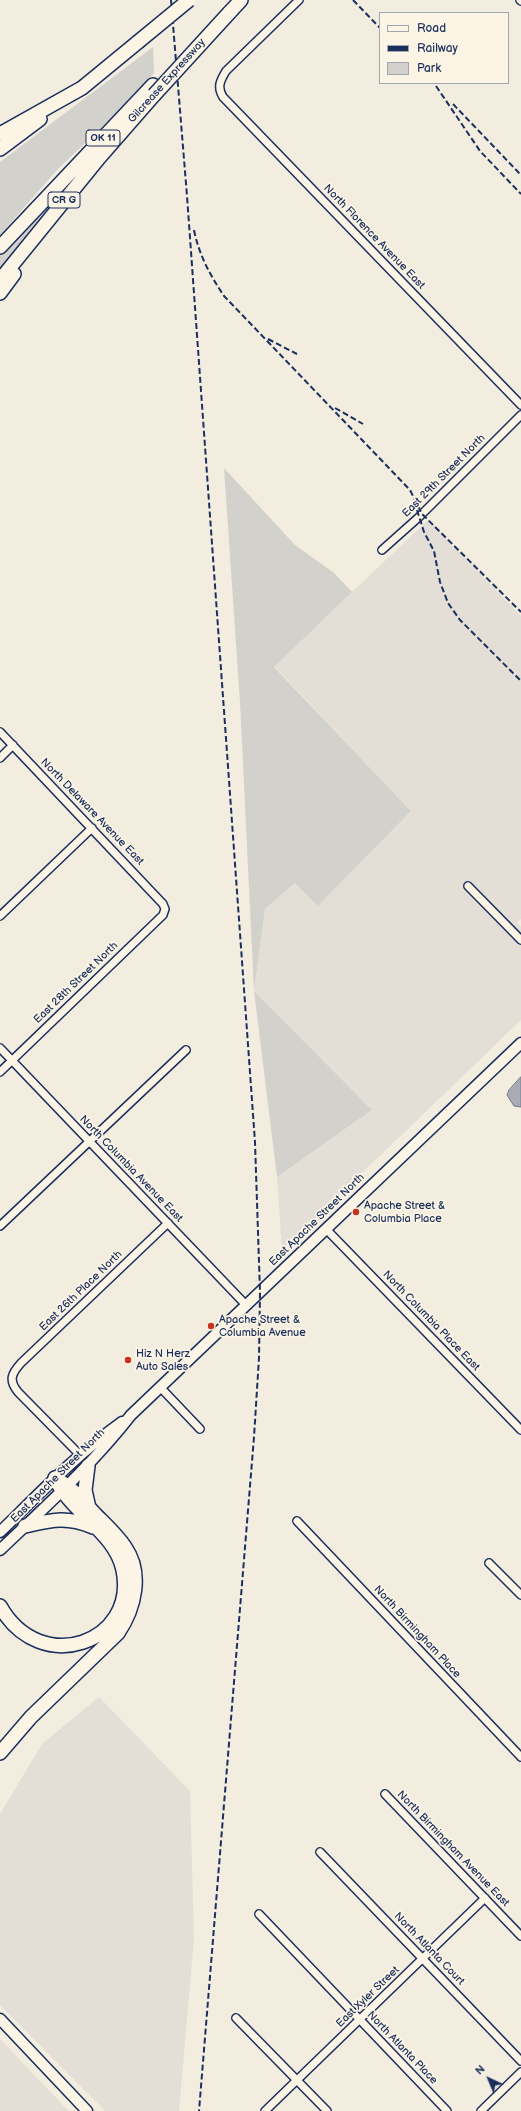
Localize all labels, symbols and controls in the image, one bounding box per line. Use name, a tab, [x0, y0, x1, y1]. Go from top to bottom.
legend	[379, 12, 509, 84]
text: Road	[417, 21, 446, 36]
street label: Gilcrease Expressway	[126, 36, 208, 126]
text: Railway	[417, 41, 458, 56]
text: Park	[417, 61, 441, 76]
road number: OK 11	[86, 130, 120, 146]
street label: North Florence Avenue East	[321, 182, 427, 292]
road number: CR G	[48, 192, 80, 208]
street label: East 29th Street North	[400, 432, 488, 520]
street label: North Delaware Avenue East	[38, 756, 146, 868]
street label: East 28th Street North	[31, 939, 121, 1027]
street label: North Columbia Avenue East	[77, 1113, 185, 1225]
street label: East Apache Street North	[267, 1171, 367, 1269]
place label: Apache Street & Columbia Place	[364, 1199, 445, 1225]
marker: Apache Street & Columbia Place	[351, 1207, 361, 1217]
street label: East 26th Place North	[37, 1248, 125, 1334]
street label: North Columbia Place East	[380, 1268, 482, 1374]
place label: Apache Street & Columbia Avenue	[219, 1313, 306, 1339]
marker: Apache Street & Columbia Avenue	[206, 1321, 216, 1331]
place label: Hiz N Herz Auto Sales	[136, 1347, 190, 1373]
marker: Hiz N Herz Auto Sales	[123, 1355, 133, 1365]
street label: East Apache Street North	[8, 1426, 108, 1526]
street label: North Birmingham Place	[371, 1583, 463, 1681]
street label: North Birmingham Avenue East	[394, 1788, 512, 1910]
street label: North Atlanta Court	[391, 1910, 467, 1988]
street label: East Xyler Street	[334, 1964, 402, 2030]
street label: North Atlanta Place	[364, 2009, 440, 2087]
north arrow	[469, 2059, 509, 2099]
text: N	[473, 2062, 488, 2078]

